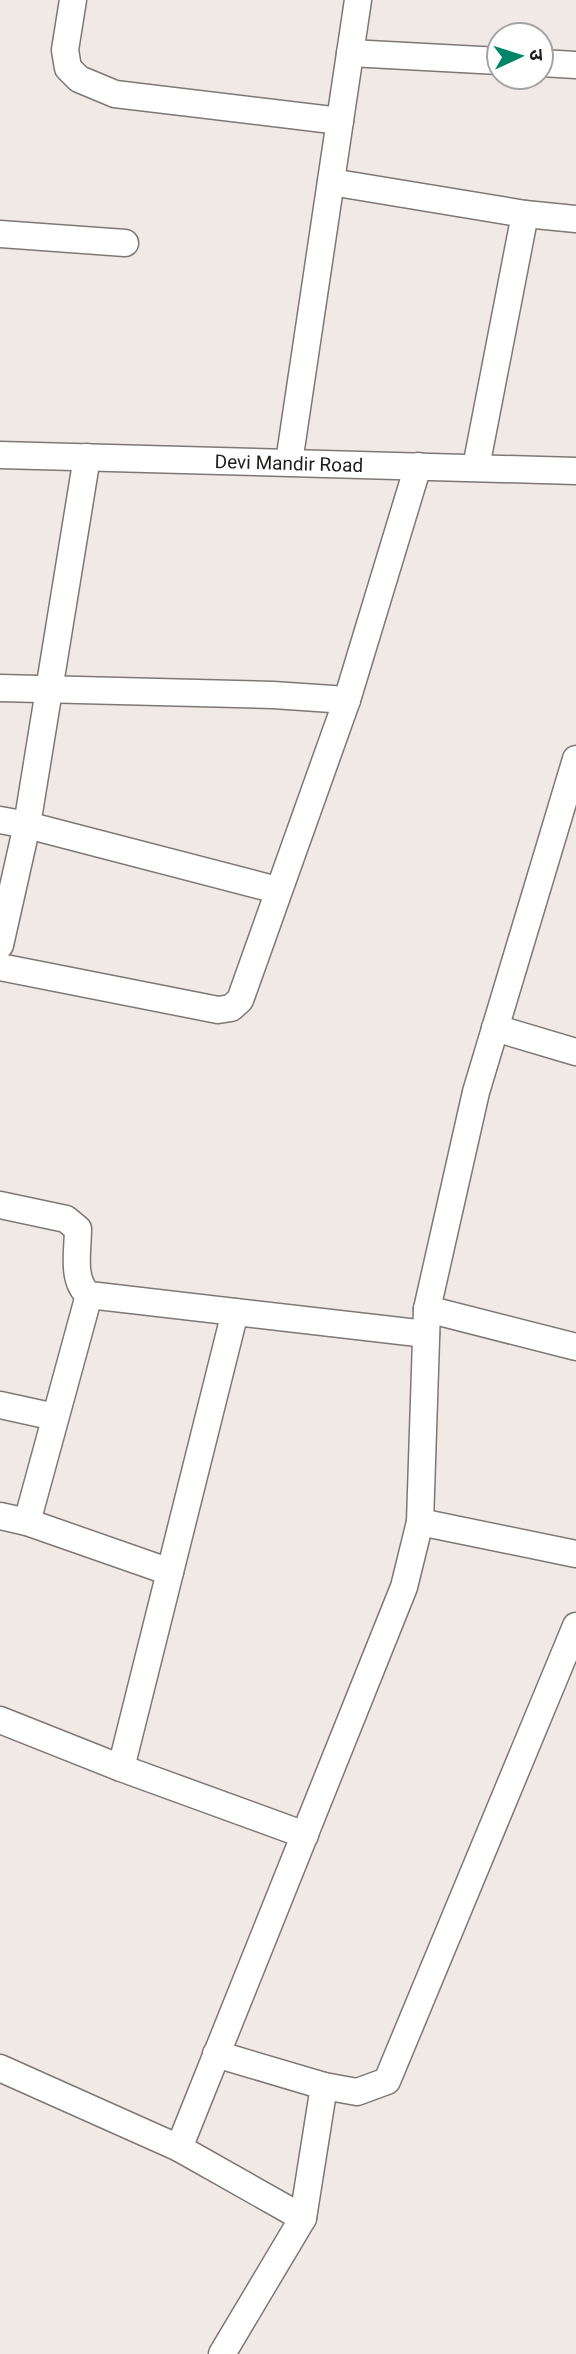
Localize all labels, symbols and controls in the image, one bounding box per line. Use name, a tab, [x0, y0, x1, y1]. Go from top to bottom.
north arrow	[485, 21, 555, 91]
text: उ	[525, 48, 548, 62]
street label: Devi Mandir Road	[214, 450, 363, 477]

